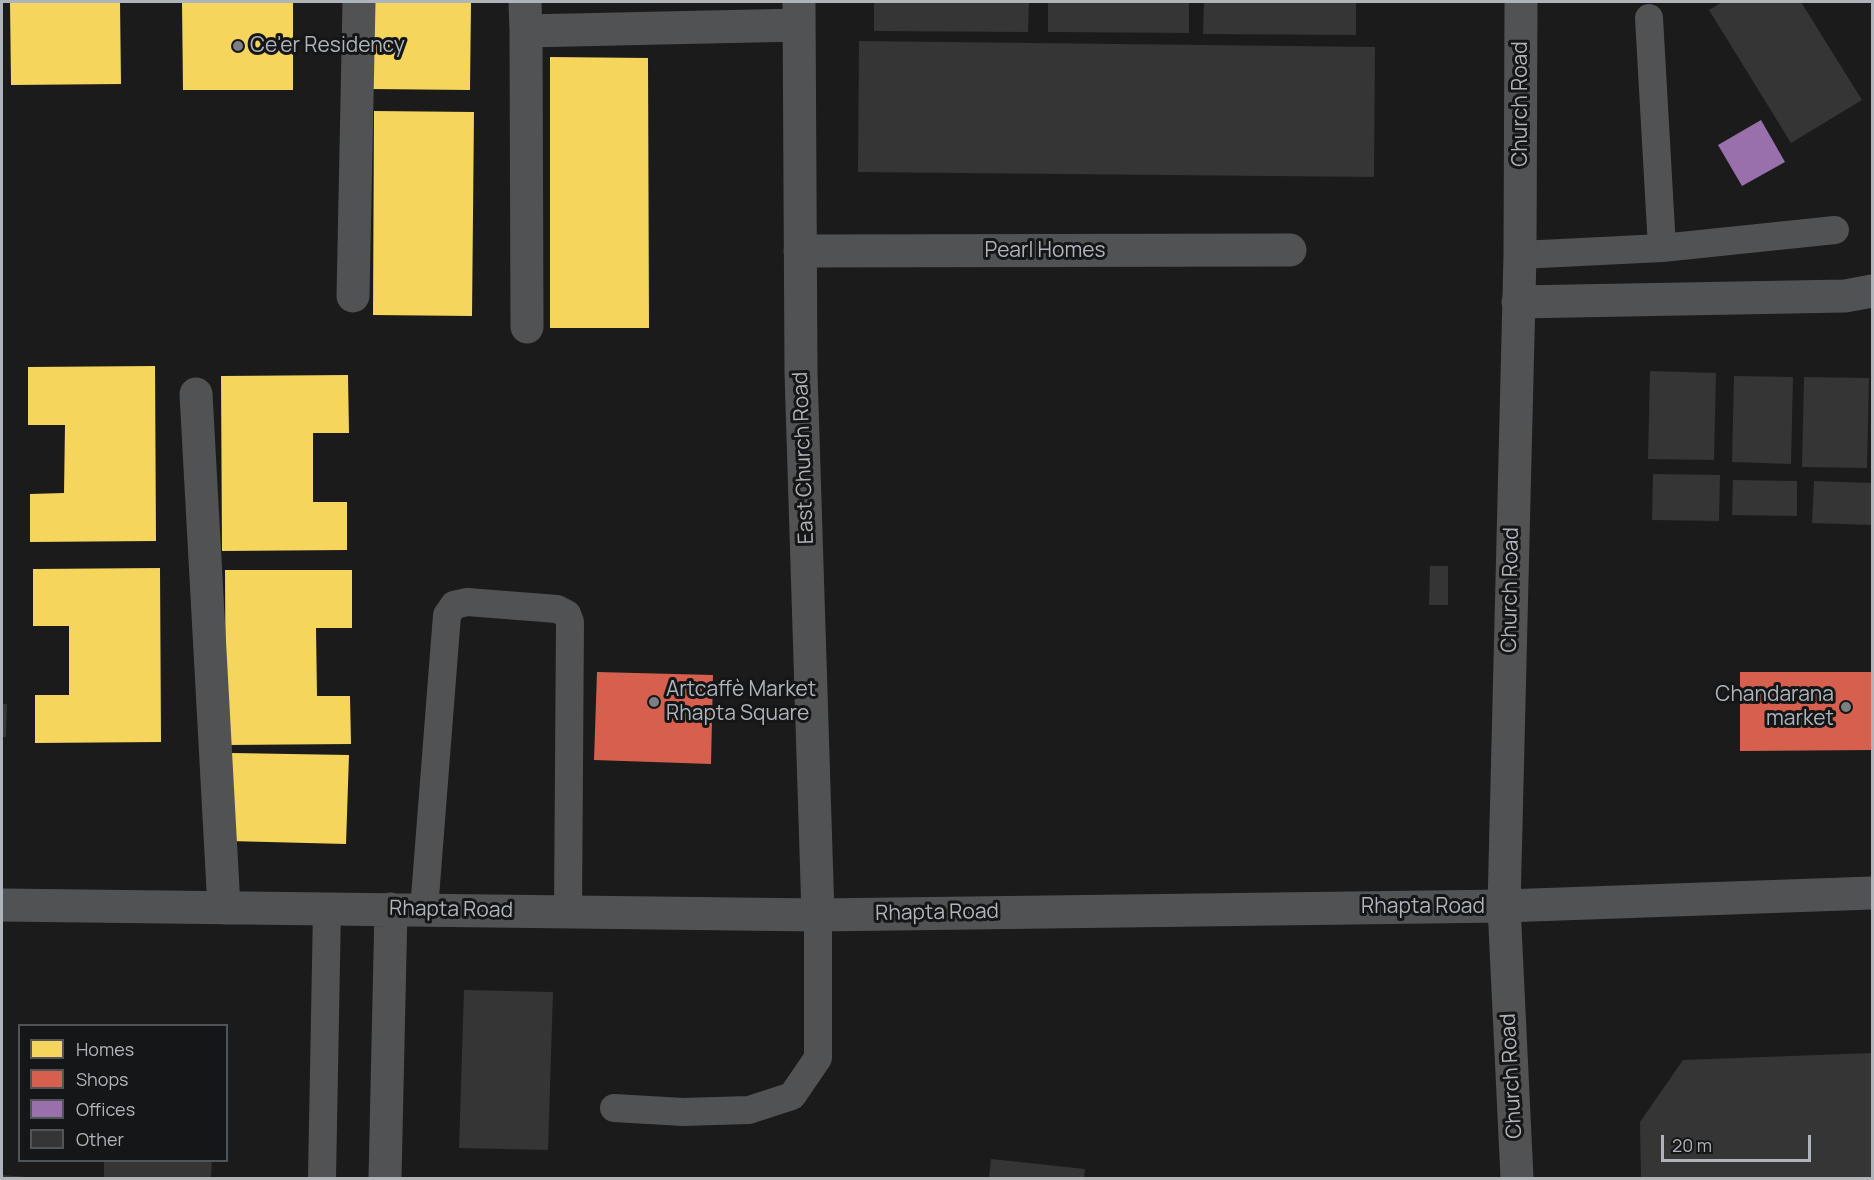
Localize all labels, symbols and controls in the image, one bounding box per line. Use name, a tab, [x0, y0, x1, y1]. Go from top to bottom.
place label: Ce'er Residency	[250, 33, 405, 59]
marker: Ce'er Residency	[231, 39, 245, 53]
street label: Church Road	[1508, 41, 1534, 167]
street label: Pearl Homes	[985, 238, 1105, 264]
street label: East Church Road	[788, 371, 820, 545]
street label: Church Road	[1497, 527, 1525, 653]
place label: Artcaffè Market Rhapta Square	[666, 677, 816, 727]
place label: Chandarana market	[1715, 682, 1834, 732]
marker: Artcaffè Market Rhapta Square	[647, 695, 661, 709]
marker: Chandarana market	[1839, 700, 1853, 714]
street label: Rhapta Road	[1361, 894, 1485, 920]
street label: Rhapta Road	[389, 896, 513, 924]
street label: Rhapta Road	[875, 899, 999, 927]
street label: Church Road	[1496, 1013, 1528, 1139]
legend	[18, 1024, 228, 1162]
text: Homes	[76, 1037, 134, 1061]
text: Shops	[76, 1067, 128, 1091]
text: Offices	[76, 1097, 135, 1121]
scale bar	[1664, 1123, 1814, 1161]
text: Other	[76, 1127, 124, 1151]
text: 20 m	[1672, 1133, 1712, 1157]

